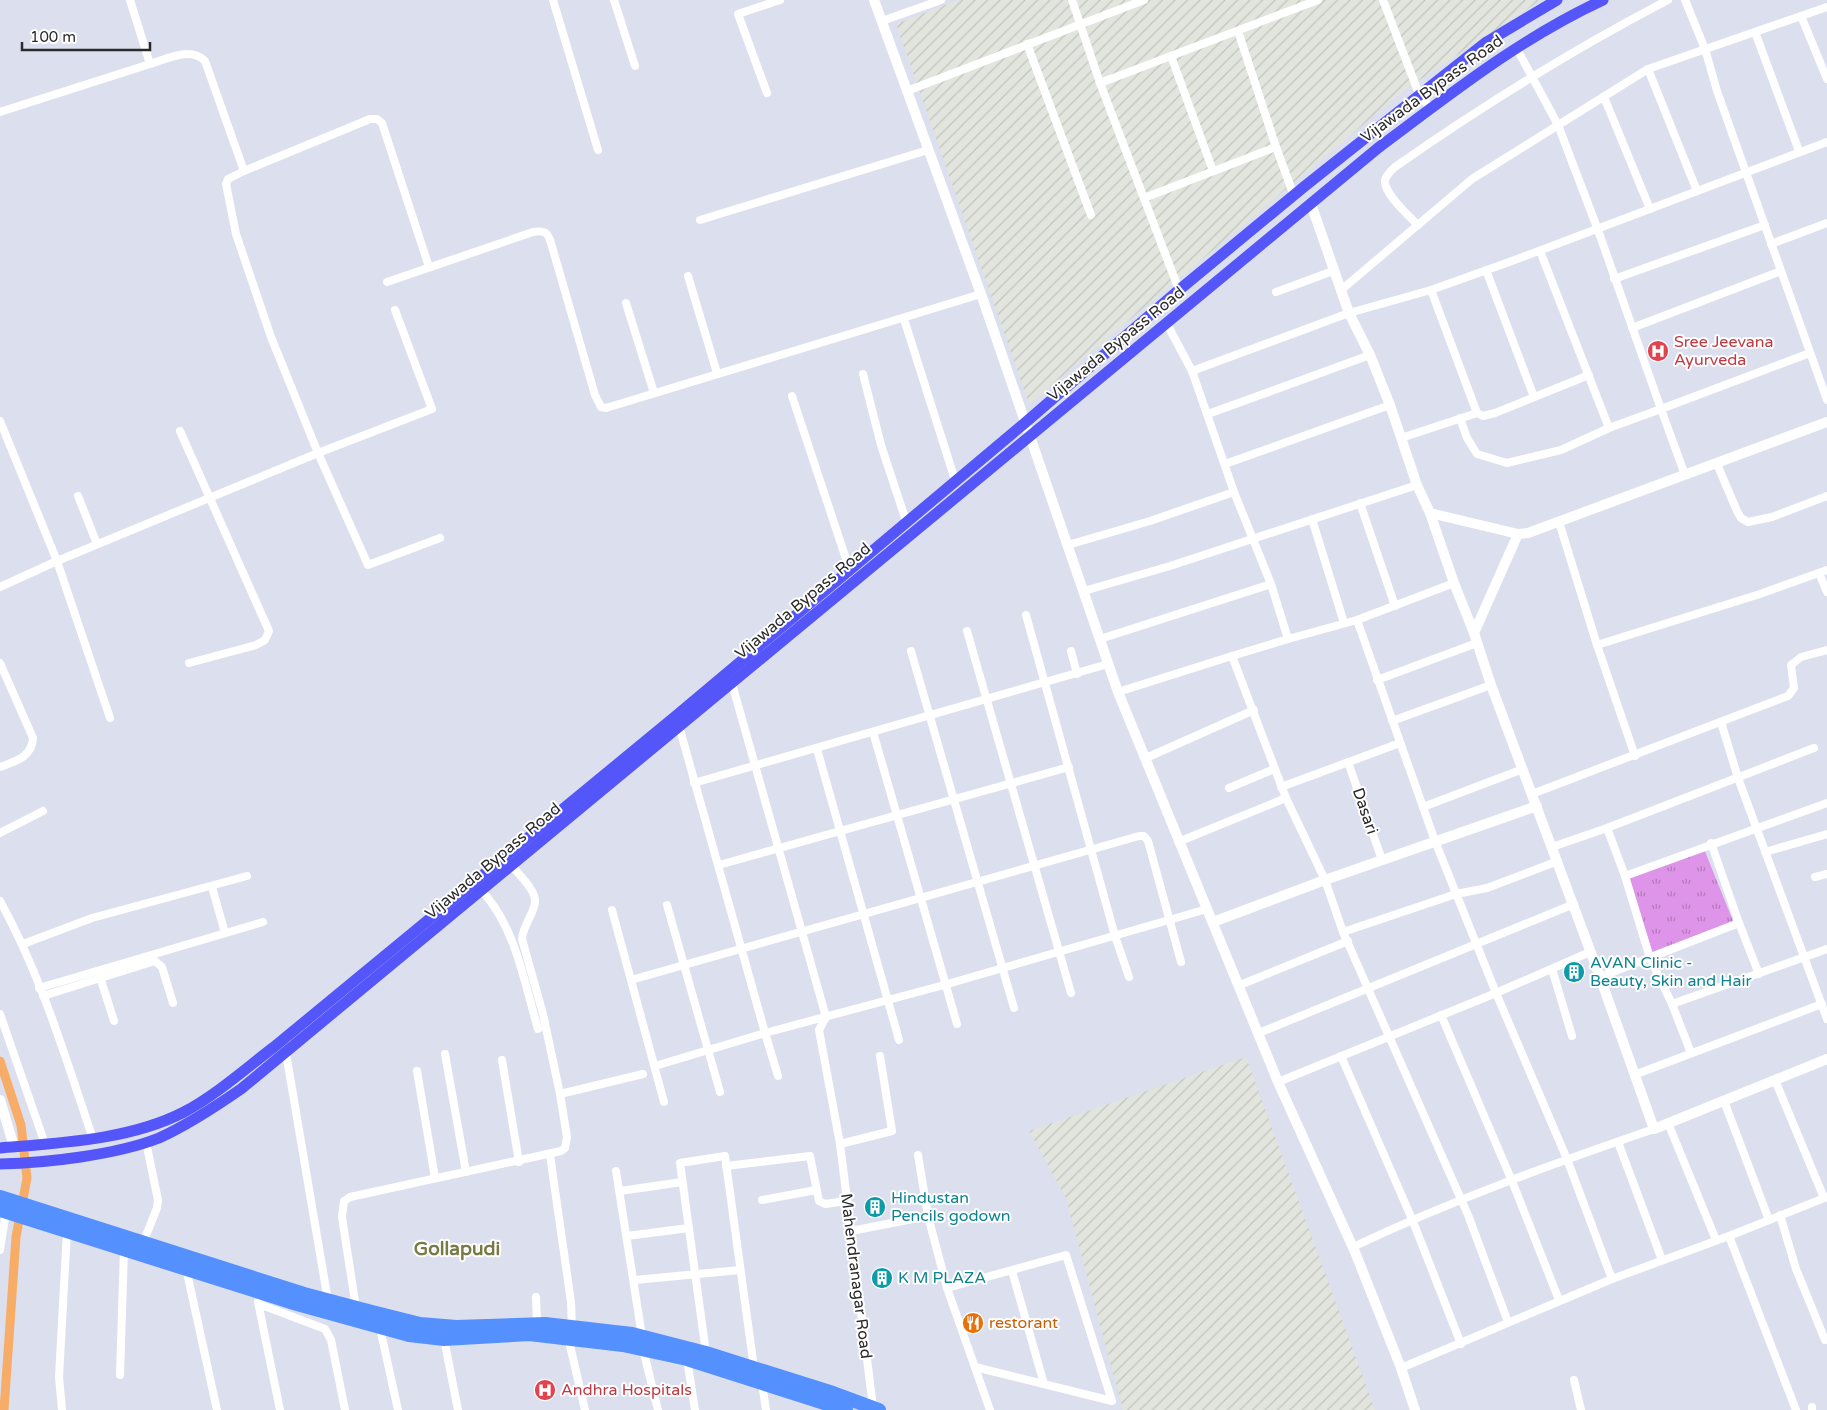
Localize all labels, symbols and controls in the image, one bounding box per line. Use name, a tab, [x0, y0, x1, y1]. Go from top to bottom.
scale bar	[22, 20, 150, 52]
text: 100 m	[30, 28, 76, 46]
street label: Vijawada Bypass Road	[1357, 31, 1507, 147]
street label: Vijawada Bypass Road	[1043, 282, 1189, 406]
place label: Sree Jeevana Ayurveda	[1674, 332, 1774, 370]
hospital icon: Sree Jeevana Ayurveda	[1646, 339, 1670, 363]
street label: Vijawada Bypass Road	[731, 538, 875, 664]
street label: Dasari	[1348, 785, 1382, 837]
street label: Vijawada Bypass Road	[421, 798, 565, 924]
place label: AVAN Clinic - Beauty, Skin and Hair	[1590, 953, 1752, 991]
building icon: AVAN Clinic - Beauty, Skin and Hair	[1562, 960, 1586, 984]
place label: Hindustan Pencils godown	[891, 1188, 1011, 1226]
street label: Mahendranagar Road	[836, 1192, 876, 1360]
building icon: Hindustan Pencils godown	[863, 1195, 887, 1219]
district label: Gollapudi	[414, 1238, 500, 1261]
building icon: K M PLAZA	[870, 1266, 894, 1290]
place label: K M PLAZA	[898, 1268, 986, 1288]
restaurant icon: restorant	[961, 1311, 985, 1335]
place label: restorant	[989, 1313, 1058, 1333]
hospital icon: Andhra Hospitals	[533, 1378, 557, 1402]
place label: Andhra Hospitals	[561, 1380, 692, 1400]

